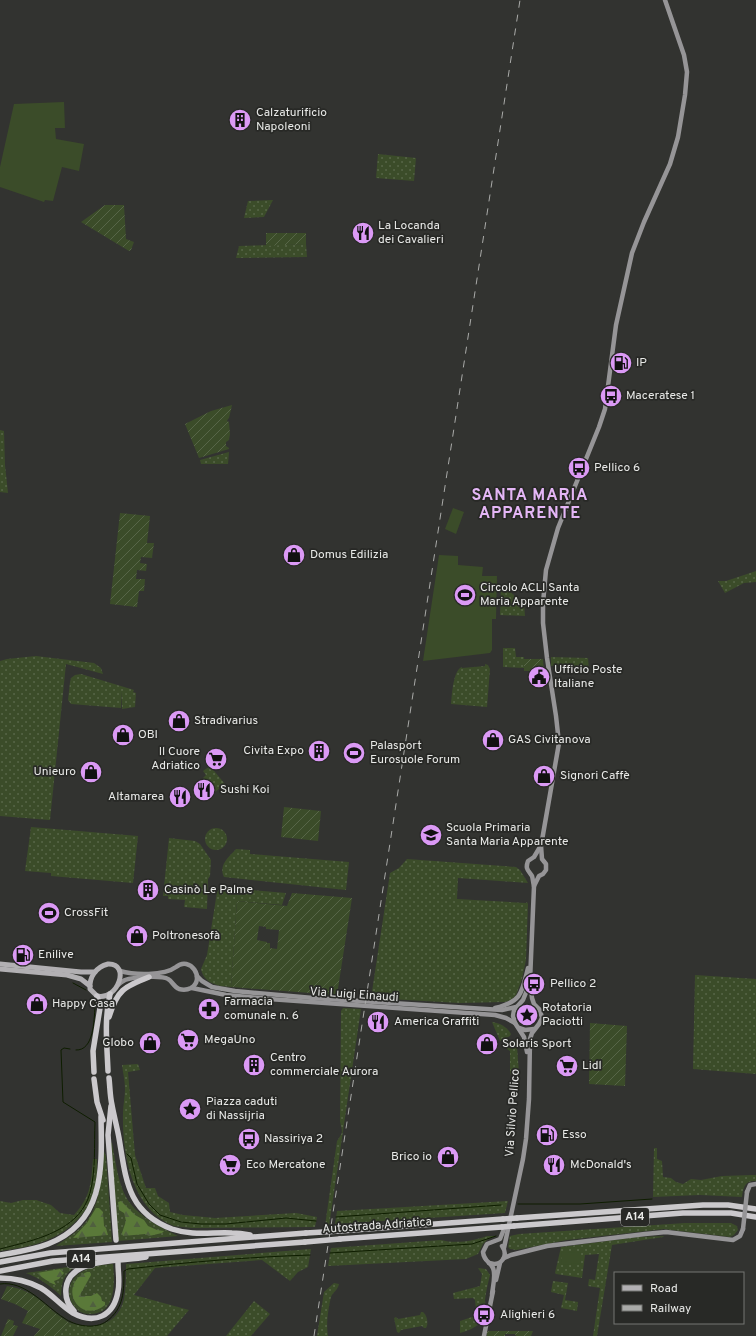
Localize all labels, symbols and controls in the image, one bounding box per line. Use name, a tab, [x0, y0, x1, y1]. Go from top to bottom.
place label: Calzaturificio Napoleoni	[256, 105, 327, 135]
building icon: Calzaturificio Napoleoni	[227, 107, 253, 133]
place label: La Locanda dei Cavalieri	[378, 218, 444, 248]
restaurant icon: La Locanda dei Cavalieri	[350, 220, 376, 246]
fuel station icon: IP	[608, 350, 634, 376]
place label: IP	[636, 355, 647, 371]
bus stop icon: Maceratese 1	[598, 383, 624, 409]
place label: Maceratese 1	[626, 388, 695, 404]
bus stop icon: Pellico 6	[566, 455, 592, 481]
place label: Pellico 6	[594, 460, 640, 476]
district label: SANTA MARIA APPARENTE	[471, 486, 589, 524]
shop icon: Domus Edilizia	[281, 542, 307, 568]
place label: Domus Edilizia	[310, 547, 388, 563]
place label: Circolo ACLI Santa Maria Apparente	[480, 580, 579, 610]
sports icon: Circolo ACLI Santa Maria Apparente	[452, 582, 478, 608]
place label: Ufficio Poste Italiane	[554, 662, 623, 692]
public building icon: Ufficio Poste Italiane	[526, 664, 552, 690]
shop icon: Stradivarius	[166, 708, 192, 734]
place label: Stradivarius	[194, 713, 258, 729]
shop icon: OBI	[110, 722, 136, 748]
place label: OBI	[138, 727, 158, 743]
shop icon: GAS Civitanova	[480, 727, 506, 753]
place label: GAS Civitanova	[508, 732, 591, 748]
building icon: Civita Expo	[306, 738, 332, 764]
place label: Palasport Eurosuole Forum	[370, 738, 460, 768]
sports icon: Palasport Eurosuole Forum	[341, 740, 367, 766]
place label: Civita Expo	[243, 743, 304, 759]
place label: Il Cuore Adriatico	[151, 744, 200, 774]
supermarket icon: Il Cuore Adriatico	[203, 746, 229, 772]
shop icon: Unieuro	[78, 759, 104, 785]
shop icon: Signori Caffè	[531, 763, 557, 789]
place label: Unieuro	[34, 764, 76, 780]
place label: Signori Caffè	[560, 768, 630, 784]
restaurant icon: Sushi Koi	[191, 777, 217, 803]
place label: Sushi Koi	[220, 782, 270, 798]
restaurant icon: Altamarea	[167, 784, 193, 810]
place label: Altamarea	[108, 789, 164, 805]
place label: Scuola Primaria Santa Maria Apparente	[446, 820, 569, 850]
school or university icon: Scuola Primaria Santa Maria Apparente	[418, 822, 444, 848]
building icon: Casinò Le Palme	[135, 877, 161, 903]
place label: Casinò Le Palme	[164, 882, 253, 898]
sports icon: CrossFit	[36, 900, 62, 926]
place label: CrossFit	[64, 905, 108, 921]
shop icon: Poltronesofà	[124, 923, 150, 949]
place label: Poltronesofà	[152, 928, 220, 944]
fuel station icon: Enilive	[10, 942, 36, 968]
place label: Enilive	[38, 947, 74, 963]
bus stop icon: Pellico 2	[521, 971, 547, 997]
place label: Pellico 2	[550, 976, 596, 992]
street label: Via Luigi Einaudi	[309, 984, 399, 1006]
shop icon: Happy Casa	[24, 991, 50, 1017]
place label: Farmacia comunale n. 6	[224, 994, 299, 1024]
place label: Happy Casa	[52, 996, 115, 1012]
pharmacy icon: Farmacia comunale n. 6	[196, 996, 222, 1022]
place label: Rotatoria Paciotti	[542, 1000, 592, 1030]
place icon: Rotatoria Paciotti	[514, 1002, 540, 1028]
restaurant icon: America Graffiti	[365, 1009, 391, 1035]
place label: America Graffiti	[394, 1014, 479, 1030]
supermarket icon: MegaUno	[175, 1027, 201, 1053]
shop icon: Globo	[137, 1030, 163, 1056]
shop icon: Solaris Sport	[474, 1031, 500, 1057]
place label: MegaUno	[204, 1032, 256, 1048]
place label: Globo	[102, 1035, 134, 1051]
place label: Solaris Sport	[502, 1036, 572, 1052]
place label: Centro commerciale Aurora	[270, 1050, 378, 1080]
building icon: Centro commerciale Aurora	[241, 1052, 267, 1078]
supermarket icon: Lidl	[554, 1053, 580, 1079]
place label: Lidl	[582, 1058, 602, 1074]
street label: Via Silvio Pellico	[502, 1068, 524, 1158]
place label: Piazza caduti di Nassijria	[206, 1094, 277, 1124]
place icon: Piazza caduti di Nassijria	[177, 1096, 203, 1122]
fuel station icon: Esso	[534, 1122, 560, 1148]
bus stop icon: Nassiriya 2	[236, 1126, 262, 1152]
place label: Esso	[562, 1127, 587, 1143]
place label: Nassiriya 2	[264, 1131, 323, 1147]
shop icon: Brico io	[435, 1144, 461, 1170]
place label: Brico io	[391, 1149, 432, 1165]
supermarket icon: Eco Mercatone	[217, 1152, 243, 1178]
restaurant icon: McDonald's	[541, 1152, 567, 1178]
place label: Eco Mercatone	[246, 1157, 325, 1173]
place label: McDonald's	[570, 1157, 632, 1173]
road number: A14	[621, 1208, 649, 1226]
street label: Autostrada Adriatica	[322, 1214, 432, 1238]
road number: A14	[67, 1250, 95, 1268]
legend	[614, 1272, 744, 1324]
text: Road	[650, 1281, 678, 1297]
text: Railway	[650, 1301, 691, 1317]
bus stop icon: Alighieri 6	[471, 1302, 497, 1328]
place label: Alighieri 6	[500, 1307, 555, 1323]

